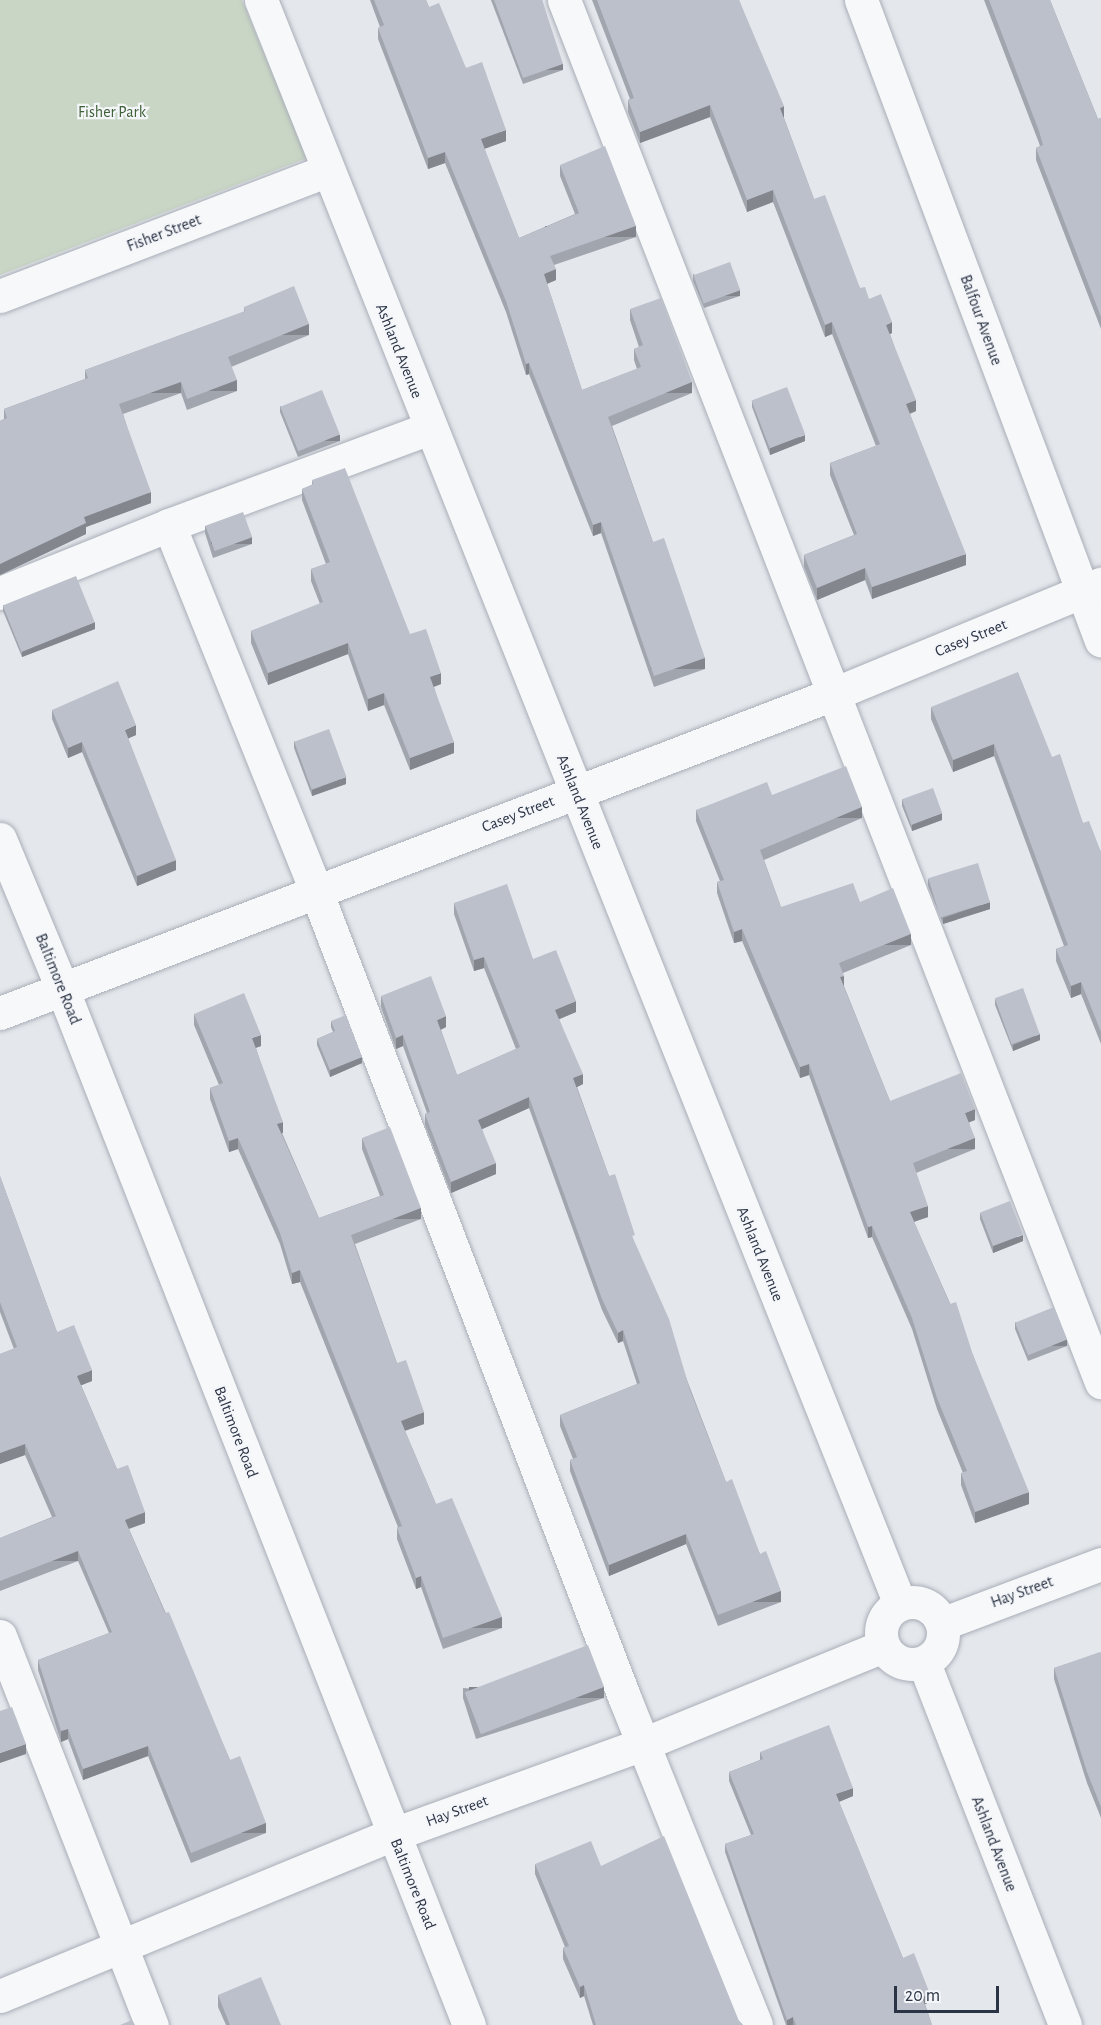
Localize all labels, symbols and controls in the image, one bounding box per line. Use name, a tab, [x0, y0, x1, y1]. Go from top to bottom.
park label: Fisher Park	[78, 102, 146, 122]
street label: Fisher Street	[124, 210, 204, 256]
street label: Balfour Avenue	[956, 272, 1006, 368]
street label: Ashland Avenue	[371, 301, 427, 401]
street label: Casey Street	[932, 615, 1010, 661]
street label: Ashland Avenue	[552, 752, 608, 852]
street label: Casey Street	[479, 791, 557, 837]
street label: Baltimore Road	[31, 931, 85, 1027]
street label: Ashland Avenue	[732, 1204, 788, 1304]
street label: Baltimore Road	[210, 1384, 262, 1480]
street label: Hay Street	[988, 1572, 1056, 1612]
street label: Hay Street	[423, 1791, 491, 1831]
street label: Ashland Avenue	[967, 1794, 1021, 1894]
street label: Baltimore Road	[386, 1836, 440, 1932]
scale bar	[897, 1974, 1002, 2012]
text: 20 m	[905, 1987, 940, 2005]

